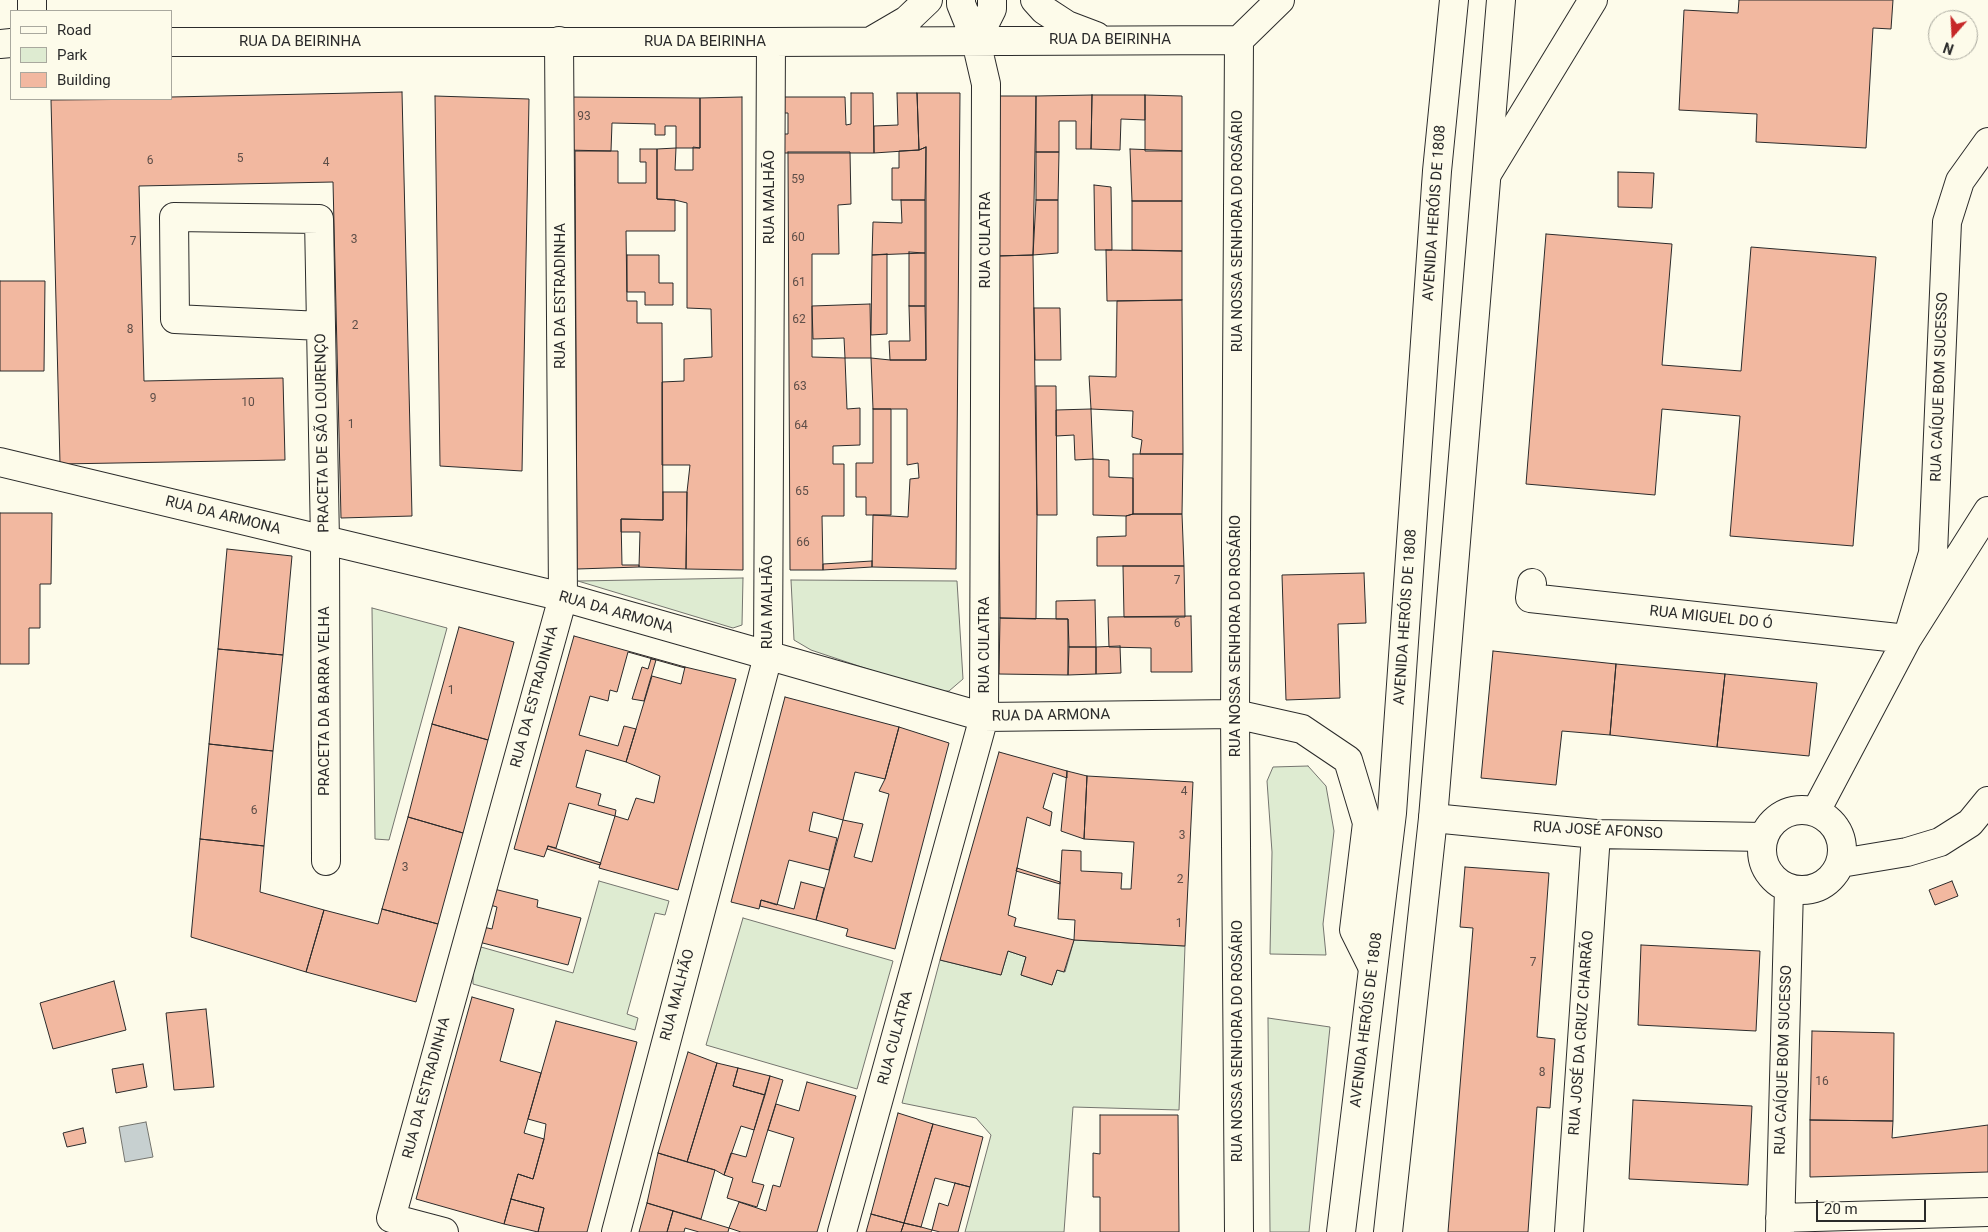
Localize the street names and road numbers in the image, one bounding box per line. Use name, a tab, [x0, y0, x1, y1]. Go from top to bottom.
street label: RUA DA BEIRINHA	[1049, 31, 1171, 49]
street label: RUA DA BEIRINHA	[239, 33, 361, 51]
street label: RUA DA BEIRINHA	[644, 33, 766, 51]
street label: RUA NOSSA SENHORA DO ROSÁRIO	[1229, 110, 1247, 352]
street label: AVENIDA HERÓIS DE 1808	[1420, 124, 1450, 302]
street label: RUA MALHÃO	[761, 150, 779, 244]
street label: RUA CULATRA	[977, 192, 995, 288]
street label: RUA DA ESTRADINHA	[552, 223, 570, 369]
street label: RUA CAÍQUE BOM SUCESSO	[1928, 292, 1952, 482]
street label: PRACETA DE SÃO LOURENÇO	[312, 333, 334, 533]
street label: RUA DA ARMONA	[163, 493, 283, 539]
street label: RUA NOSSA SENHORA DO ROSÁRIO	[1227, 515, 1245, 757]
street label: AVENIDA HERÓIS DE 1808	[1391, 528, 1421, 706]
street label: RUA MALHÃO	[759, 555, 777, 649]
street label: RUA DA ARMONA	[557, 588, 675, 638]
street label: RUA CULATRA	[976, 597, 994, 693]
street label: RUA MIGUEL DO Ó	[1648, 603, 1774, 633]
street label: PRACETA DA BARRA VELHA	[316, 606, 334, 796]
street label: RUA DA ESTRADINHA	[507, 624, 563, 770]
street label: RUA DA ARMONA	[992, 706, 1110, 726]
street label: RUA JOSÉ AFONSO	[1532, 819, 1664, 843]
street label: RUA NOSSA SENHORA DO ROSÁRIO	[1229, 920, 1247, 1162]
street label: RUA JOSÉ DA CRUZ CHARRÃO	[1566, 930, 1598, 1136]
street label: AVENIDA HERÓIS DE 1808	[1347, 931, 1387, 1109]
street label: RUA MALHÃO	[657, 947, 699, 1043]
street label: RUA CAÍQUE BOM SUCESSO	[1772, 965, 1796, 1155]
street label: RUA CULATRA	[875, 989, 917, 1087]
street label: RUA DA ESTRADINHA	[399, 1015, 455, 1161]

